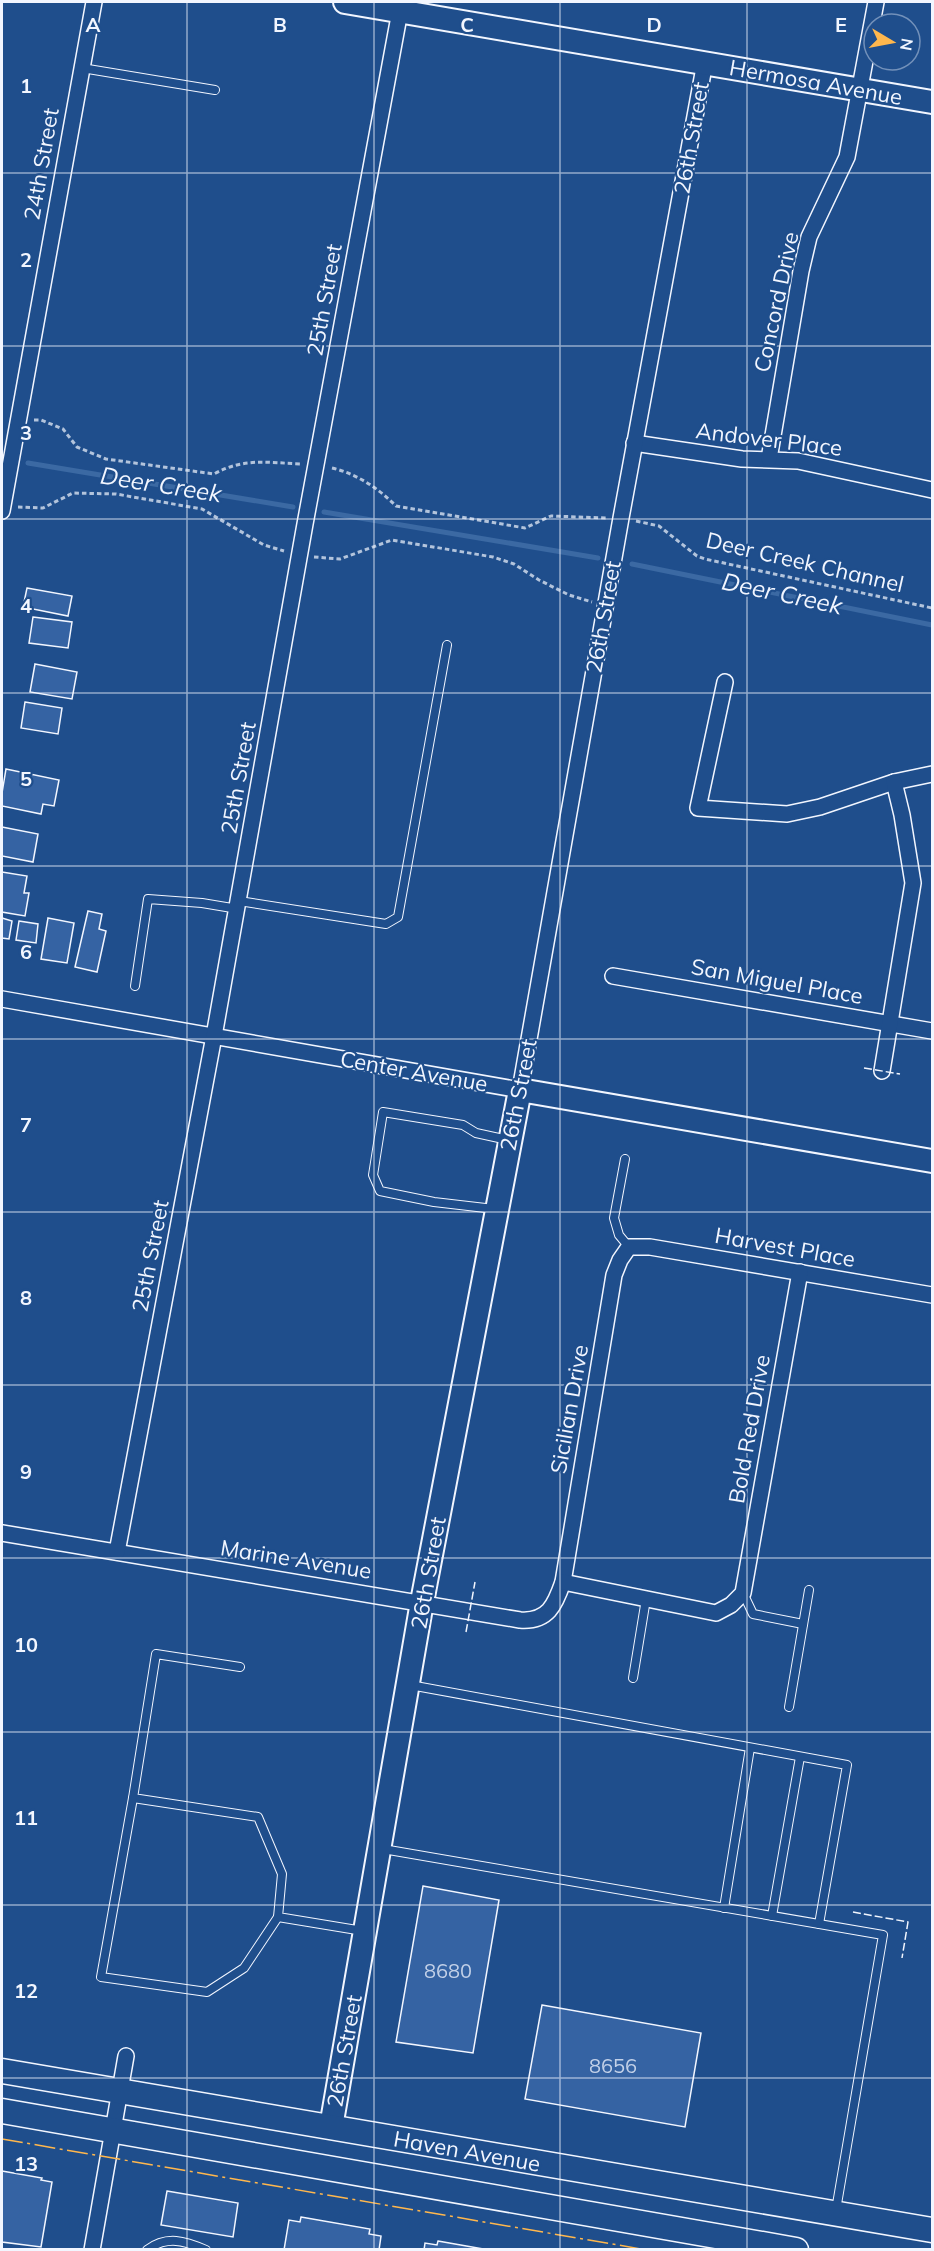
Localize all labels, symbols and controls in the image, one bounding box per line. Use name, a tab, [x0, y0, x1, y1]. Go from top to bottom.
text: A	[86, 12, 101, 37]
text: B	[273, 12, 287, 37]
text: C	[460, 12, 474, 37]
text: D	[646, 12, 662, 37]
text: E	[835, 12, 847, 37]
north arrow	[862, 12, 922, 72]
text: N	[896, 37, 918, 52]
street label: Hermosa Avenue	[727, 53, 905, 111]
text: 1	[20, 73, 32, 98]
street label: 26th Street	[667, 79, 715, 196]
street label: 24th Street	[17, 105, 65, 222]
street label: Concord Drive	[747, 229, 805, 375]
street label: 25th Street	[300, 241, 348, 358]
text: 2	[20, 247, 32, 272]
street label: Andover Place	[694, 416, 844, 462]
text: 3	[20, 420, 32, 445]
water label: Deer Creek	[98, 460, 225, 509]
street label: Deer Creek Channel	[704, 526, 906, 598]
street label: 26th Street	[579, 558, 627, 675]
water label: Deer Creek	[719, 567, 845, 621]
text: 4	[20, 593, 32, 618]
street label: 25th Street	[214, 719, 262, 836]
text: 5	[20, 766, 32, 791]
text: 6	[20, 939, 32, 964]
street label: San Miguel Place	[689, 952, 865, 1010]
street label: 26th Street	[493, 1036, 543, 1153]
street label: Center Avenue	[338, 1044, 490, 1098]
text: 7	[20, 1112, 32, 1137]
street label: 25th Street	[125, 1197, 175, 1314]
street label: Harvest Place	[713, 1221, 857, 1273]
text: 8	[20, 1285, 32, 1310]
street label: Sicilian Drive	[544, 1342, 594, 1476]
street label: Bold Red Drive	[722, 1352, 776, 1506]
text: 9	[20, 1459, 32, 1484]
street label: 26th Street	[404, 1514, 452, 1631]
street label: Marine Avenue	[218, 1533, 374, 1585]
text: 10	[14, 1632, 38, 1657]
text: 11	[14, 1805, 38, 1830]
house number: 8680	[424, 1958, 472, 1983]
text: 12	[14, 1978, 38, 2003]
street label: 26th Street	[320, 1992, 368, 2109]
house number: 8656	[589, 2053, 637, 2078]
street label: Haven Avenue	[391, 2124, 543, 2178]
text: 13	[14, 2151, 38, 2176]

